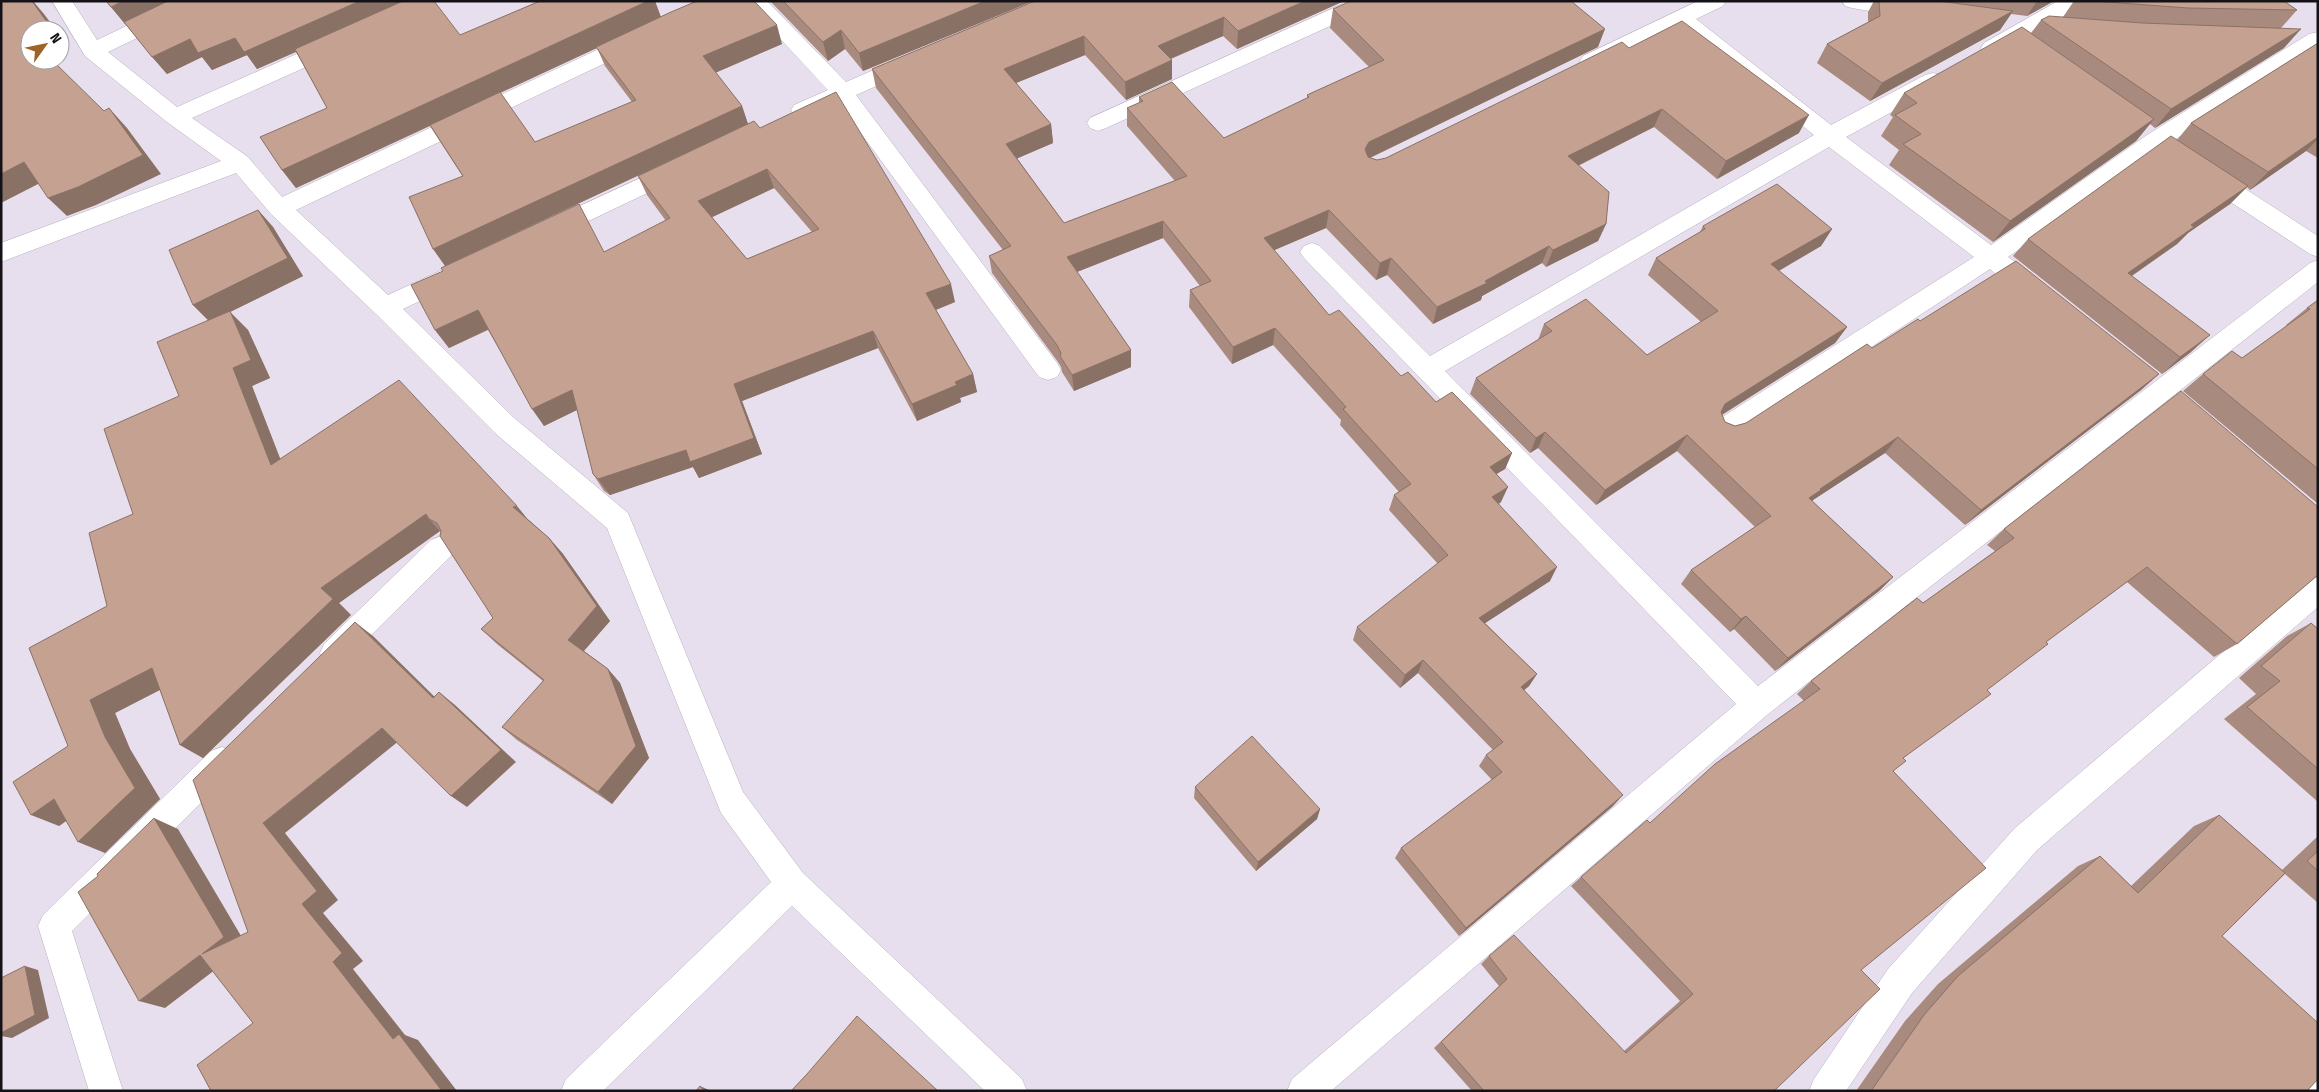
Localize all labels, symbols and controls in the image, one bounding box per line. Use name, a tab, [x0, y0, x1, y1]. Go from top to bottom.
north arrow	[20, 20, 70, 70]
text: N	[46, 30, 65, 46]

